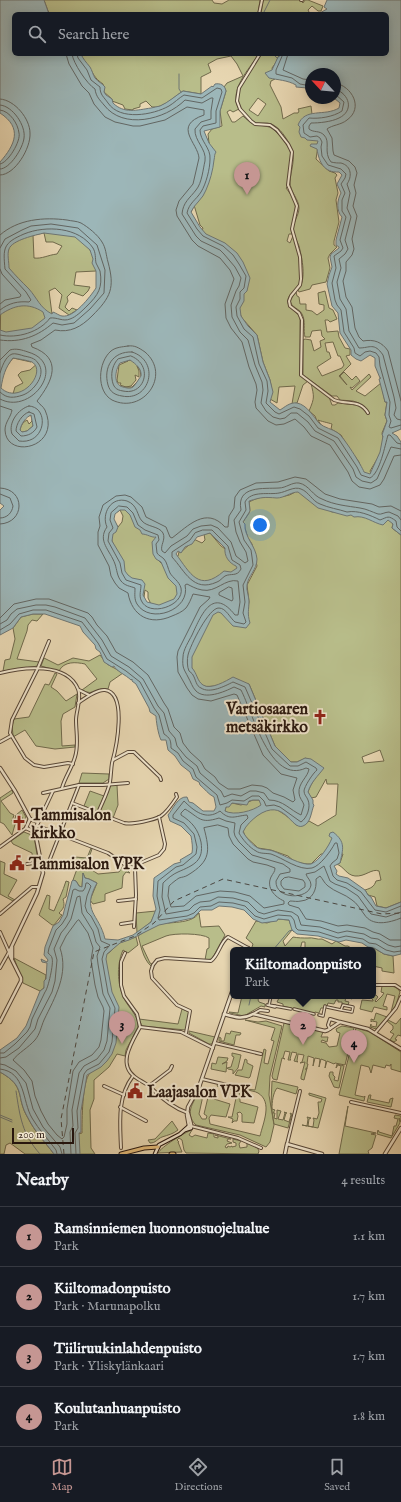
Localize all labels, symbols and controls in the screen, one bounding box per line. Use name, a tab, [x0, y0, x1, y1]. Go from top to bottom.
search box	[12, 12, 389, 56]
icon: search	[26, 23, 48, 45]
text: Search here	[58, 25, 129, 44]
north arrow	[305, 68, 341, 104]
pin: 1	[234, 162, 260, 195]
your location	[250, 515, 270, 535]
place label: Vartiosaaren metsäkirkko	[225, 700, 308, 738]
church icon: Vartiosaaren metsäkirkko	[311, 708, 329, 726]
place label: Tammisalon kirkko	[30, 806, 112, 844]
church icon: Tammisalon kirkko	[10, 814, 28, 832]
public building icon: Tammisalon VPK	[8, 854, 26, 872]
place label: Tammisalon VPK	[28, 855, 145, 875]
popup	[230, 947, 376, 999]
text: Kiiltomadonpuisto	[245, 955, 361, 974]
text: Park	[245, 974, 269, 991]
pin: 3	[109, 1011, 135, 1044]
pin: 2	[290, 1012, 316, 1045]
pin: 4	[341, 1030, 367, 1063]
public building icon: Laajasalon VPK	[126, 1082, 144, 1100]
place label: Laajasalon VPK	[147, 1083, 253, 1103]
scale bar	[12, 1126, 74, 1145]
text: 200 m	[18, 1128, 45, 1142]
text: Nearby	[16, 1170, 69, 1191]
text: 4 results	[341, 1172, 385, 1189]
text: Ramsinniemen luonnonsuojelualue	[54, 1219, 269, 1238]
text: 1	[27, 1228, 31, 1245]
text: 1.1 km	[353, 1228, 385, 1245]
text: Park	[54, 1238, 79, 1255]
text: Kiiltomadonpuisto	[54, 1279, 171, 1298]
text: 2	[26, 1288, 32, 1305]
text: 1.7 km	[352, 1288, 385, 1305]
text: Park · Marunapolku	[54, 1298, 160, 1315]
text: Tiiliruukinlahdenpuisto	[54, 1339, 202, 1358]
text: 3	[27, 1348, 31, 1365]
text: 1.7 km	[352, 1348, 385, 1365]
text: Park · Yliskylänkaari	[54, 1358, 164, 1375]
text: Koulutanhuanpuisto	[54, 1399, 180, 1418]
text: 4	[26, 1408, 32, 1425]
text: 1.8 km	[352, 1408, 385, 1425]
text: Park	[54, 1418, 79, 1435]
tab: Map	[51, 1456, 73, 1494]
tab: Directions	[175, 1456, 222, 1494]
tab: Saved	[324, 1456, 350, 1494]

